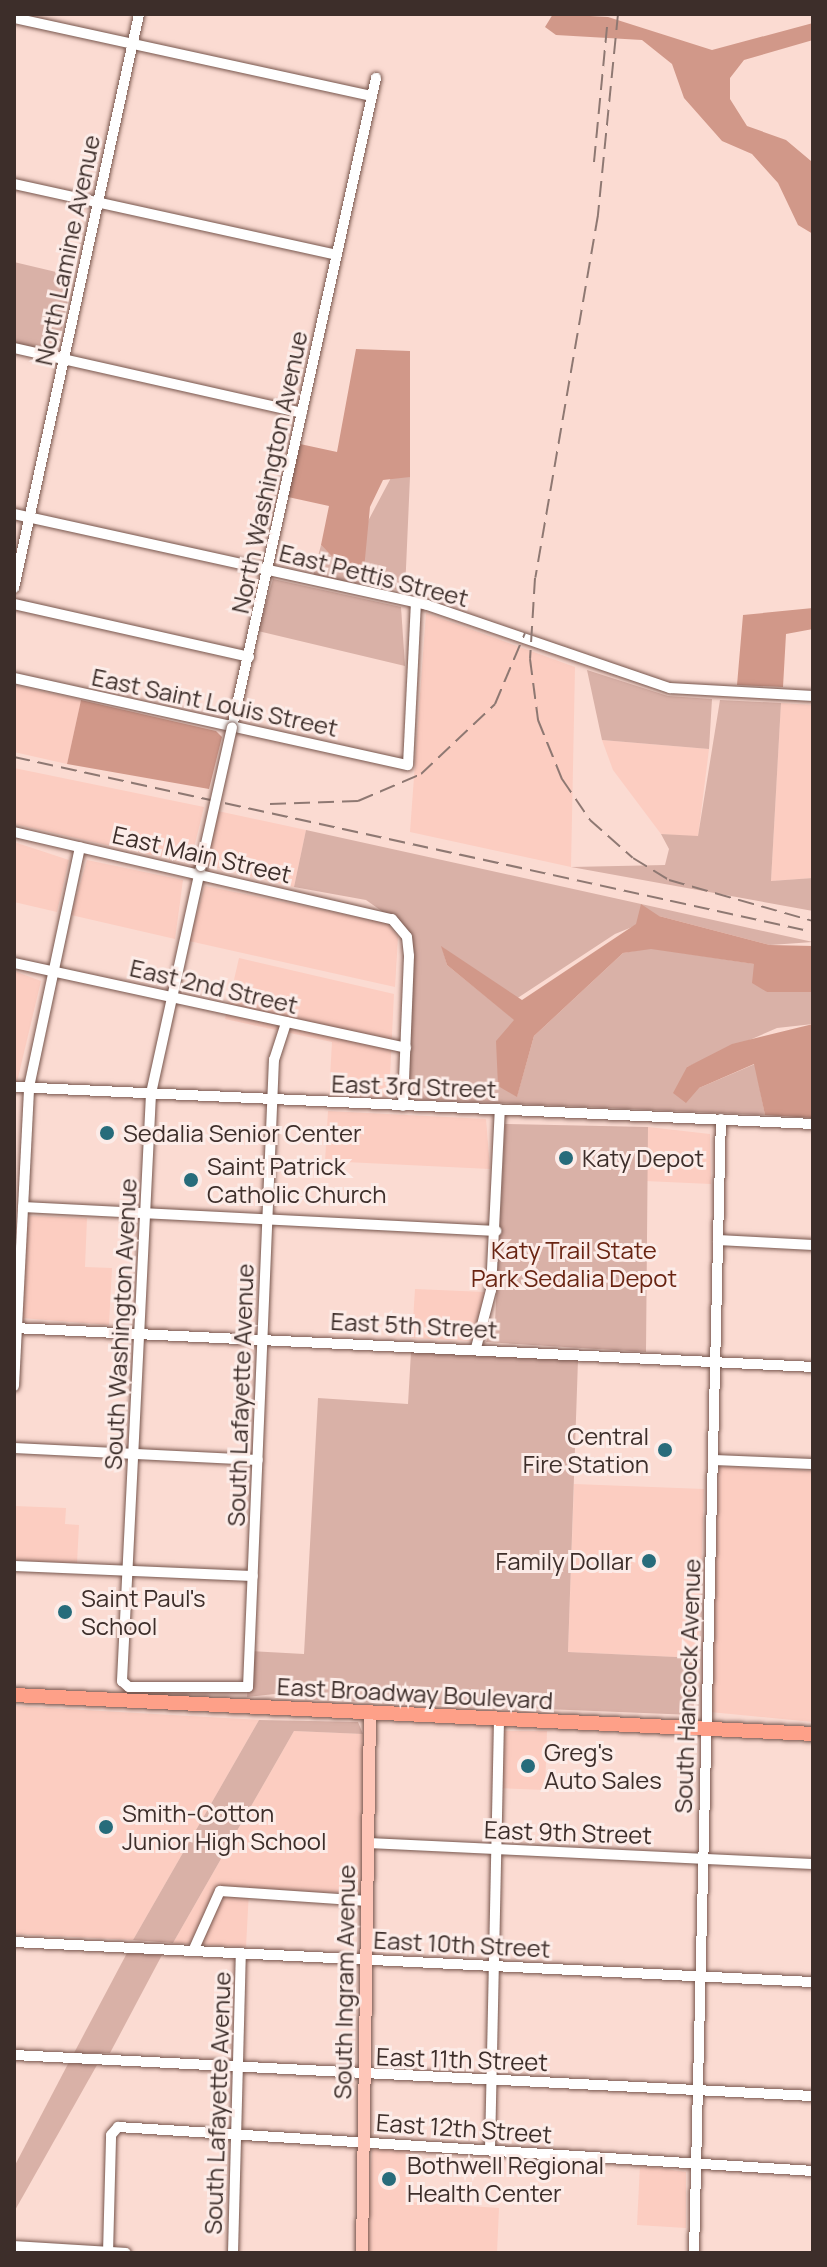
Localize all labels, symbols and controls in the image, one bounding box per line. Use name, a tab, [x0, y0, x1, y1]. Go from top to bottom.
street label: North Lamine Avenue	[29, 132, 105, 368]
street label: North Washington Avenue	[225, 328, 313, 616]
street label: East Pettis Street	[277, 538, 471, 612]
street label: East Saint Louis Street	[89, 662, 341, 742]
street label: East Main Street	[110, 819, 294, 889]
street label: East 2nd Street	[127, 953, 301, 1019]
street label: East 3rd Street	[331, 1069, 497, 1103]
place label: Sedalia Senior Center	[123, 1119, 362, 1147]
marker: Sedalia Senior Center	[98, 1124, 116, 1142]
place label: Katy Depot	[582, 1144, 704, 1172]
marker: Katy Depot	[557, 1149, 575, 1167]
place label: Saint Patrick Catholic Church	[207, 1152, 386, 1208]
marker: Saint Patrick Catholic Church	[182, 1171, 200, 1189]
street label: South Washington Avenue	[98, 1177, 142, 1471]
park label: Katy Trail State Park Sedalia Depot	[471, 1236, 677, 1292]
street label: South Lafayette Avenue	[221, 1263, 259, 1527]
street label: East 5th Street	[330, 1306, 498, 1344]
place label: Central Fire Station	[523, 1422, 649, 1478]
marker: Central Fire Station	[656, 1441, 674, 1459]
place label: Family Dollar	[496, 1547, 633, 1575]
marker: Family Dollar	[640, 1552, 658, 1570]
street label: South Hancock Avenue	[668, 1558, 706, 1814]
place label: Saint Paul's School	[81, 1584, 206, 1640]
marker: Saint Paul's School	[56, 1603, 74, 1621]
street label: East Broadway Boulevard	[276, 1671, 554, 1715]
place label: Greg's Auto Sales	[544, 1738, 662, 1794]
marker: Greg's Auto Sales	[519, 1757, 537, 1775]
place label: Smith-Cotton Junior High School	[122, 1799, 327, 1855]
street label: East 9th Street	[484, 1815, 652, 1849]
marker: Smith-Cotton Junior High School	[97, 1818, 115, 1836]
street label: South Ingram Avenue	[328, 1864, 360, 2100]
street label: East 10th Street	[373, 1925, 551, 1963]
street label: South Lafayette Avenue	[198, 1971, 236, 2235]
street label: East 11th Street	[376, 2042, 548, 2076]
street label: East 12th Street	[375, 2107, 553, 2149]
place label: Bothwell Regional Health Center	[407, 2151, 604, 2207]
marker: Bothwell Regional Health Center	[378, 2168, 400, 2190]

